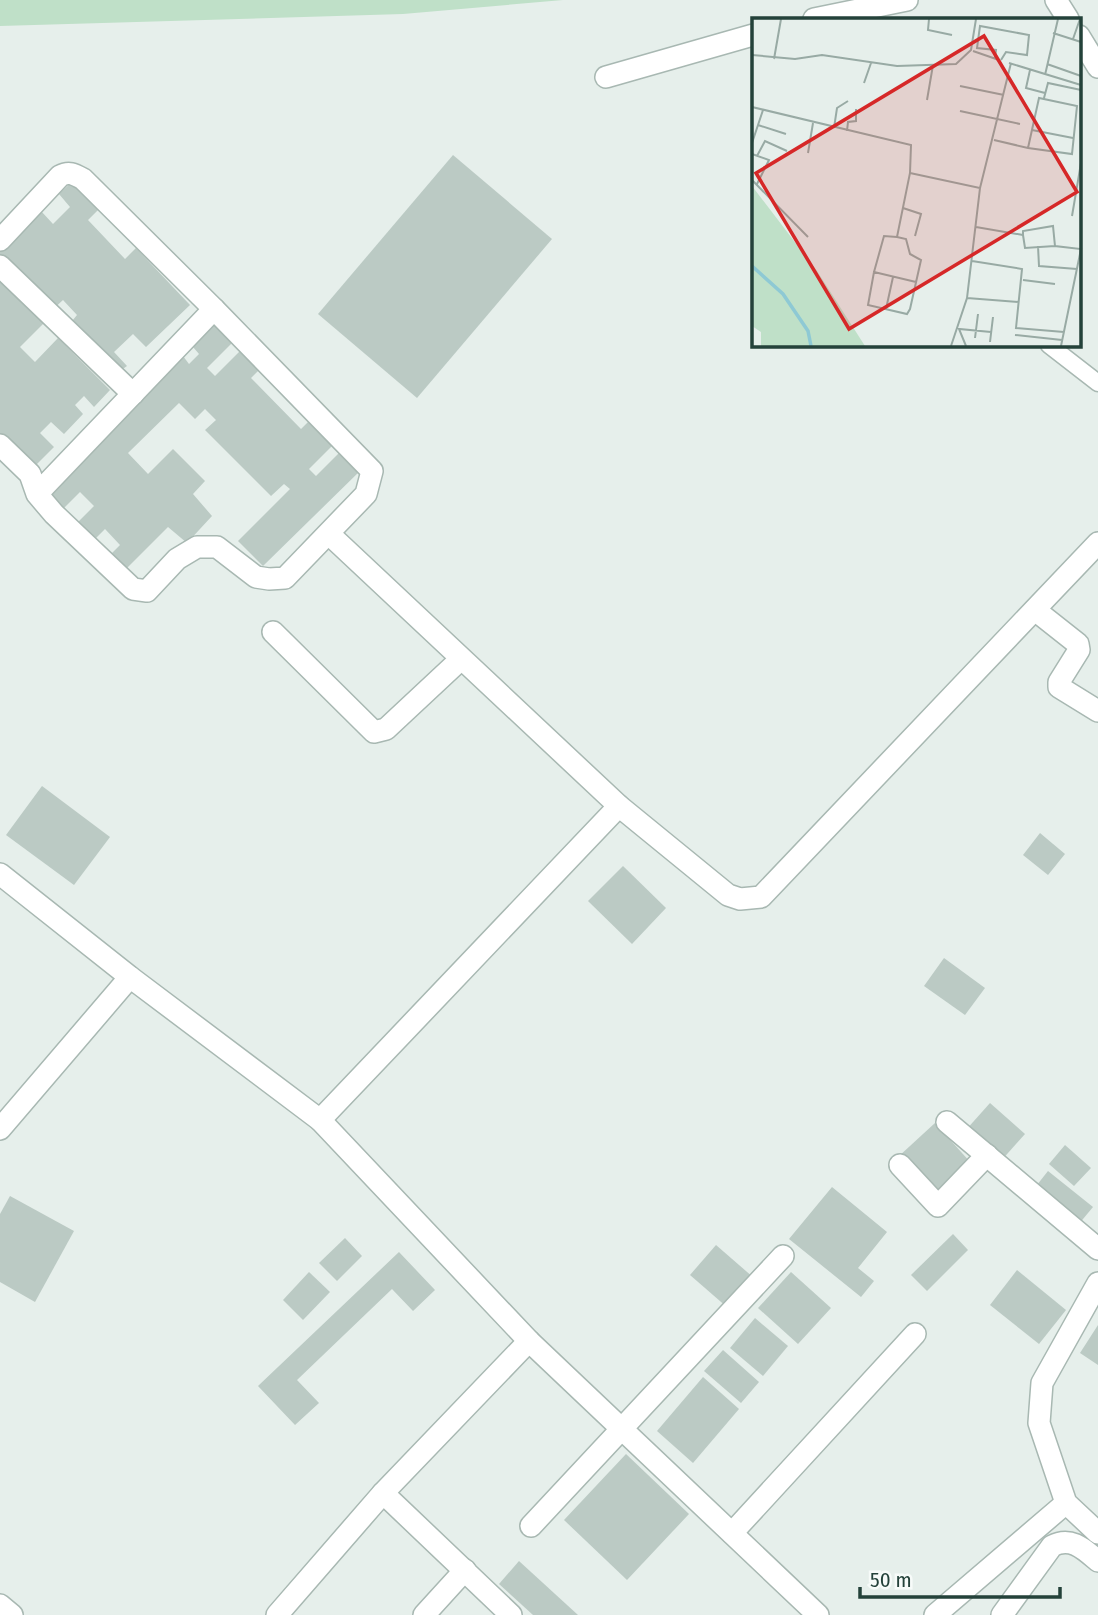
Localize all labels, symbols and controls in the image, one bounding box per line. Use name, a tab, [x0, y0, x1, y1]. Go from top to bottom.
inset map	[752, 18, 1080, 346]
scale bar	[860, 1556, 1060, 1600]
text: 50 m	[870, 1567, 912, 1593]

